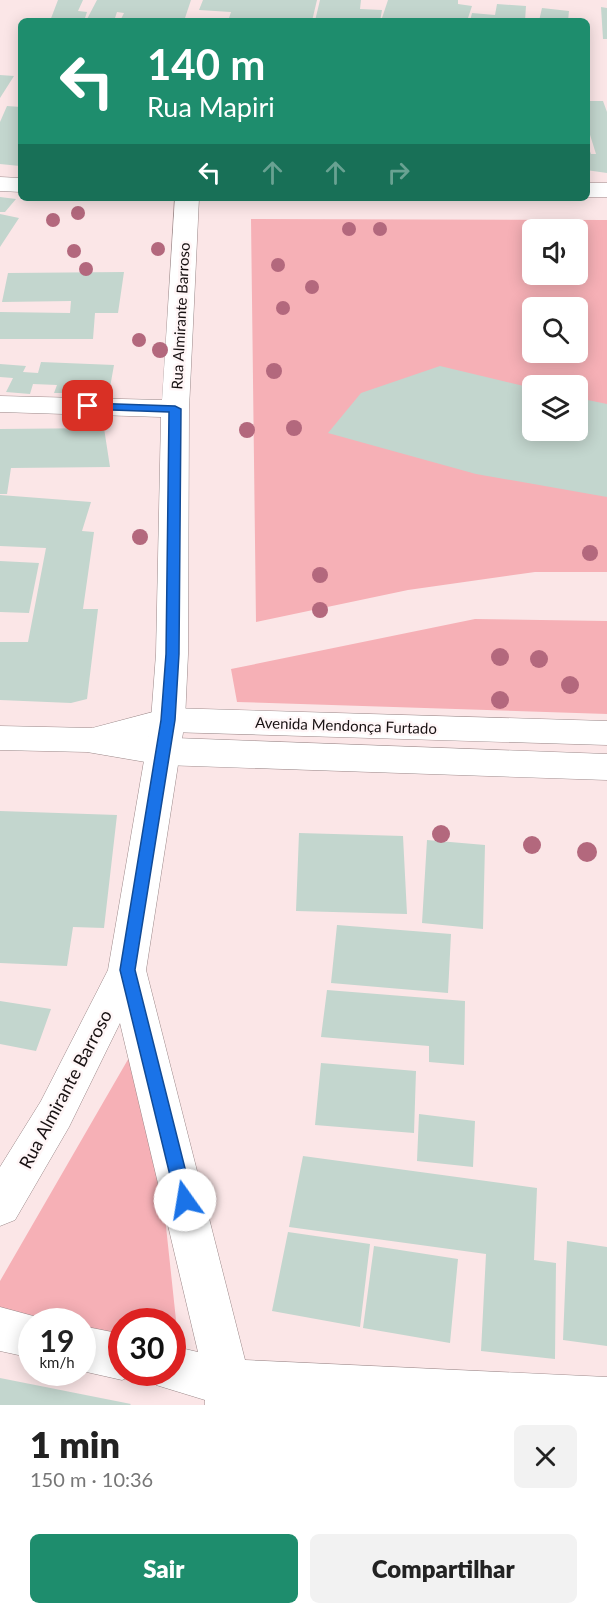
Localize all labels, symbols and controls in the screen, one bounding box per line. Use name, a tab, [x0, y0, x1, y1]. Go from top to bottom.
text: 140 m	[147, 39, 265, 89]
icon: left	[48, 42, 126, 120]
text: Rua Mapiri	[147, 90, 275, 123]
icon: left	[193, 156, 226, 189]
icon: ahead	[256, 156, 289, 189]
icon: ahead	[319, 156, 352, 189]
icon: right	[382, 156, 415, 189]
map controls	[522, 219, 588, 441]
button: sound	[522, 219, 588, 285]
street label: Rua Almirante Barroso	[167, 242, 193, 390]
button: search	[522, 297, 588, 363]
button: layers	[522, 375, 588, 441]
pin	[62, 380, 113, 431]
icon: arrive	[71, 389, 104, 422]
street label: Avenida Mendonça Furtado	[255, 713, 437, 737]
street label: Rua Almirante Barroso	[14, 1006, 116, 1172]
position arrow	[153, 1168, 217, 1232]
speed limit sign: 30	[108, 1308, 186, 1386]
text: 19	[40, 1322, 74, 1358]
text: km/h	[39, 1353, 75, 1371]
text: 1 min	[30, 1422, 120, 1466]
button: close	[514, 1425, 577, 1488]
text: 150 m · 10:36	[30, 1467, 153, 1491]
button: Sair	[30, 1534, 298, 1603]
button: Compartilhar	[310, 1534, 577, 1603]

